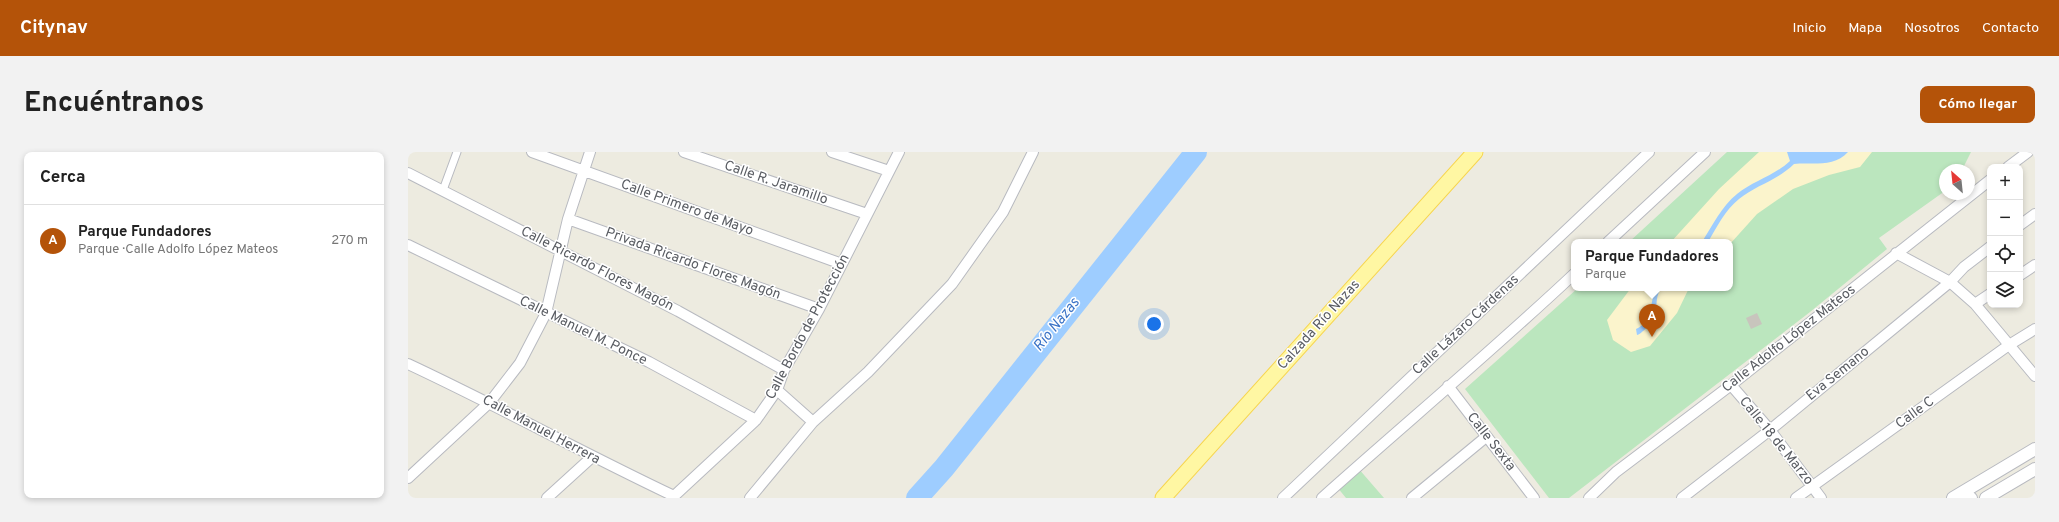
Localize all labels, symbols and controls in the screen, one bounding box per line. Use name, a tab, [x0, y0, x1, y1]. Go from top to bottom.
text: Citynav	[20, 16, 88, 40]
text: Inicio	[1793, 20, 1826, 37]
text: Mapa	[1848, 20, 1882, 37]
text: Nosotros	[1904, 20, 1960, 37]
text: Contacto	[1982, 20, 2039, 37]
text: Encuéntranos	[24, 86, 204, 122]
button: Cómo llegar	[1920, 86, 2035, 123]
street label: Calle R. Jaramillo	[722, 157, 830, 209]
north arrow	[1939, 164, 1975, 200]
map controls	[1987, 164, 2023, 308]
button: +	[1987, 164, 2023, 200]
text: Cerca	[40, 167, 86, 189]
street label: Calle Primero de Mayo	[618, 176, 756, 240]
button: −	[1987, 200, 2023, 236]
text: Parque Fundadores	[78, 223, 212, 242]
street label: Calle Ricardo Flores Magón	[518, 223, 676, 315]
street label: Privada Ricardo Flores Magón	[603, 224, 783, 304]
text: A	[48, 233, 58, 249]
text: 270 m	[331, 233, 368, 249]
button: locate	[1987, 236, 2023, 272]
popup	[1571, 239, 1733, 291]
text: Parque · Calle Adolfo López Mateos	[78, 242, 278, 258]
text: Parque Fundadores	[1585, 248, 1719, 267]
street label: Calle Bordo de Protección	[762, 251, 854, 403]
text: Parque	[1585, 267, 1626, 283]
street label: Calle Lázaro Cárdenas	[1409, 271, 1523, 379]
button: layers	[1987, 272, 2023, 308]
street label: Calzada Río Nazas	[1274, 277, 1364, 373]
street label: Calle Adolfo López Mateos	[1719, 282, 1859, 396]
street label: Calle Manuel M. Ponce	[516, 293, 650, 369]
water label: Río Nazas	[1030, 294, 1085, 356]
pin: A	[1639, 304, 1665, 337]
your location	[1144, 314, 1164, 334]
street label: Eva Semano	[1803, 343, 1873, 405]
street label: Calle Manuel Herrera	[479, 392, 603, 468]
street label: Calle 18 de Marzo	[1735, 393, 1817, 489]
street label: Calle C	[1892, 393, 1938, 433]
street label: Calle Sexta	[1463, 409, 1519, 475]

